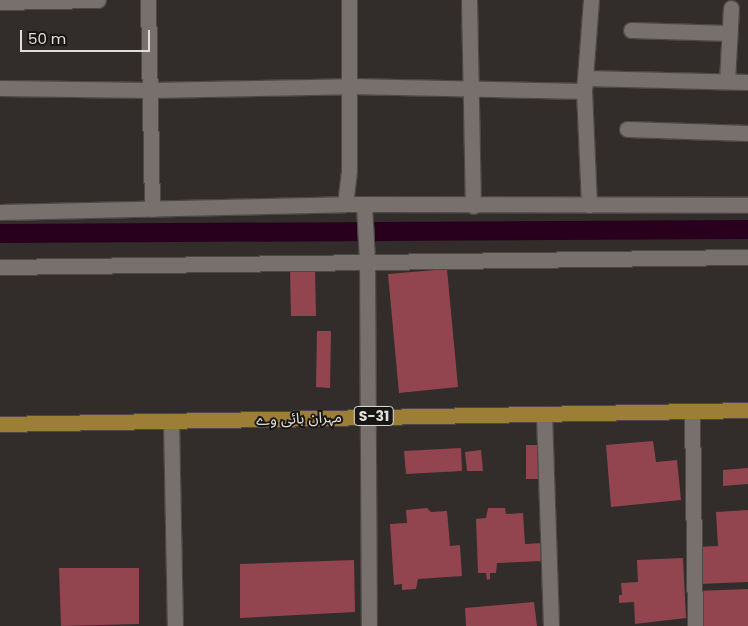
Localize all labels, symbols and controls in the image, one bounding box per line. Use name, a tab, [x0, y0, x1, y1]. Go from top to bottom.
scale bar	[22, 20, 152, 52]
text: 50 m	[28, 28, 66, 49]
road number: S-31	[353, 404, 395, 428]
street label: مہران ہائی وے	[256, 408, 342, 428]

